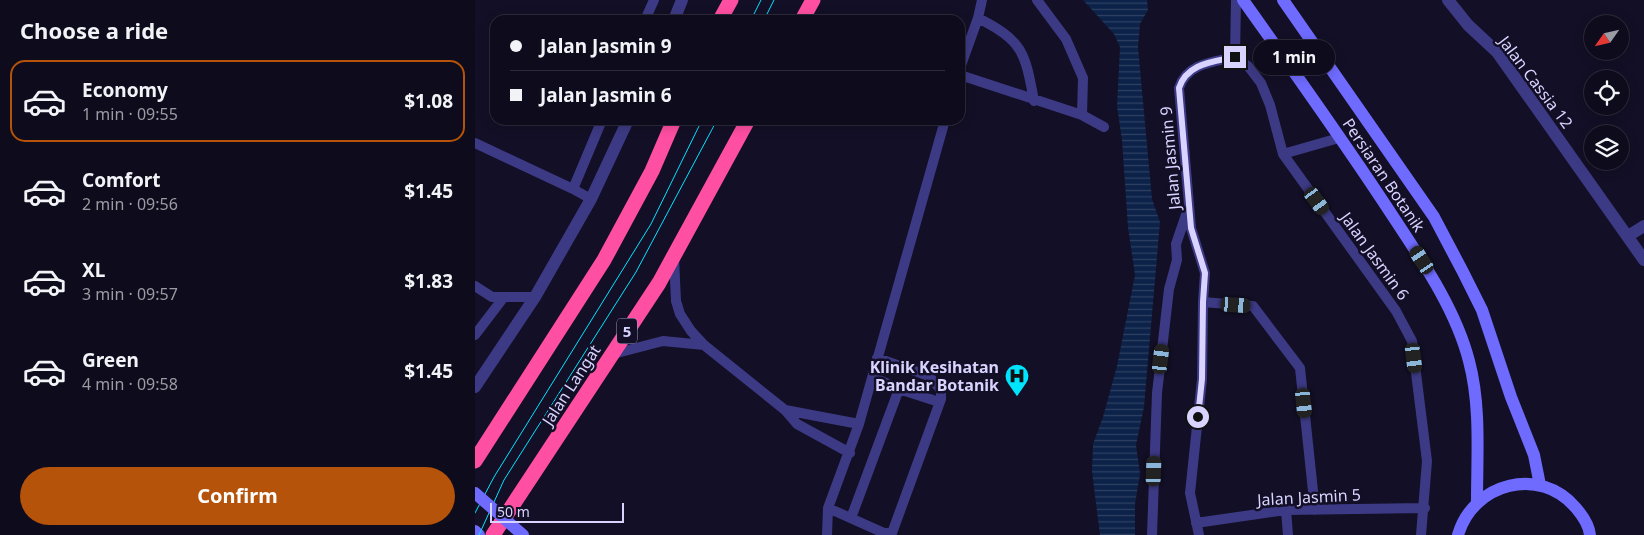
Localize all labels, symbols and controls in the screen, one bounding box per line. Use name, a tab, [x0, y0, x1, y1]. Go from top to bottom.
text: Choose a ride	[20, 15, 168, 45]
north arrow	[1584, 15, 1629, 60]
map controls	[1584, 15, 1629, 170]
street label: Jalan Cassia 12	[1493, 30, 1578, 133]
text: Jalan Jasmin 9	[540, 33, 672, 59]
callout: 1 min	[1253, 40, 1335, 74]
route end	[1224, 46, 1246, 68]
text: 1 min	[1272, 46, 1316, 68]
button: locate	[1584, 70, 1629, 115]
text: Economy	[82, 77, 168, 103]
icon: car	[22, 79, 67, 124]
text: Jalan Jasmin 6	[540, 82, 672, 108]
text: $1.08	[404, 88, 453, 114]
text: 1 min · 09:55	[82, 103, 178, 125]
street label: Jalan Jasmin 9	[1155, 105, 1186, 213]
street label: Persiaran Botanik	[1338, 114, 1430, 237]
button: layers	[1584, 125, 1629, 170]
text: Comfort	[82, 167, 161, 193]
icon: car	[22, 169, 67, 214]
text: $1.45	[404, 178, 453, 204]
car	[1302, 184, 1331, 218]
text: 2 min · 09:56	[82, 193, 178, 215]
street label: Jalan Jasmin 6	[1334, 206, 1414, 304]
car	[1407, 243, 1436, 277]
text: XL	[82, 257, 105, 283]
icon: car	[22, 259, 67, 304]
text: $1.83	[404, 268, 453, 294]
text: 3 min · 09:57	[82, 283, 178, 305]
car	[1220, 296, 1251, 314]
road number: 5	[617, 318, 637, 344]
street label: Jalan Langat	[536, 340, 605, 431]
car	[1404, 342, 1423, 374]
car	[1151, 343, 1170, 375]
text: Green	[82, 347, 139, 373]
icon: car	[22, 349, 67, 394]
place label: Klinik Kesihatan Bandar Botanik	[870, 356, 999, 396]
text: $1.45	[404, 358, 453, 384]
hospital icon: Klinik Kesihatan Bandar Botanik	[1004, 363, 1030, 397]
text: 4 min · 09:58	[82, 373, 178, 395]
car	[1294, 387, 1313, 419]
route start	[1187, 406, 1209, 428]
car	[1145, 456, 1162, 486]
button: Confirm	[20, 467, 455, 525]
street label: Jalan Jasmin 5	[1255, 483, 1361, 511]
scale bar	[490, 500, 624, 523]
text: 50 m	[497, 502, 530, 521]

